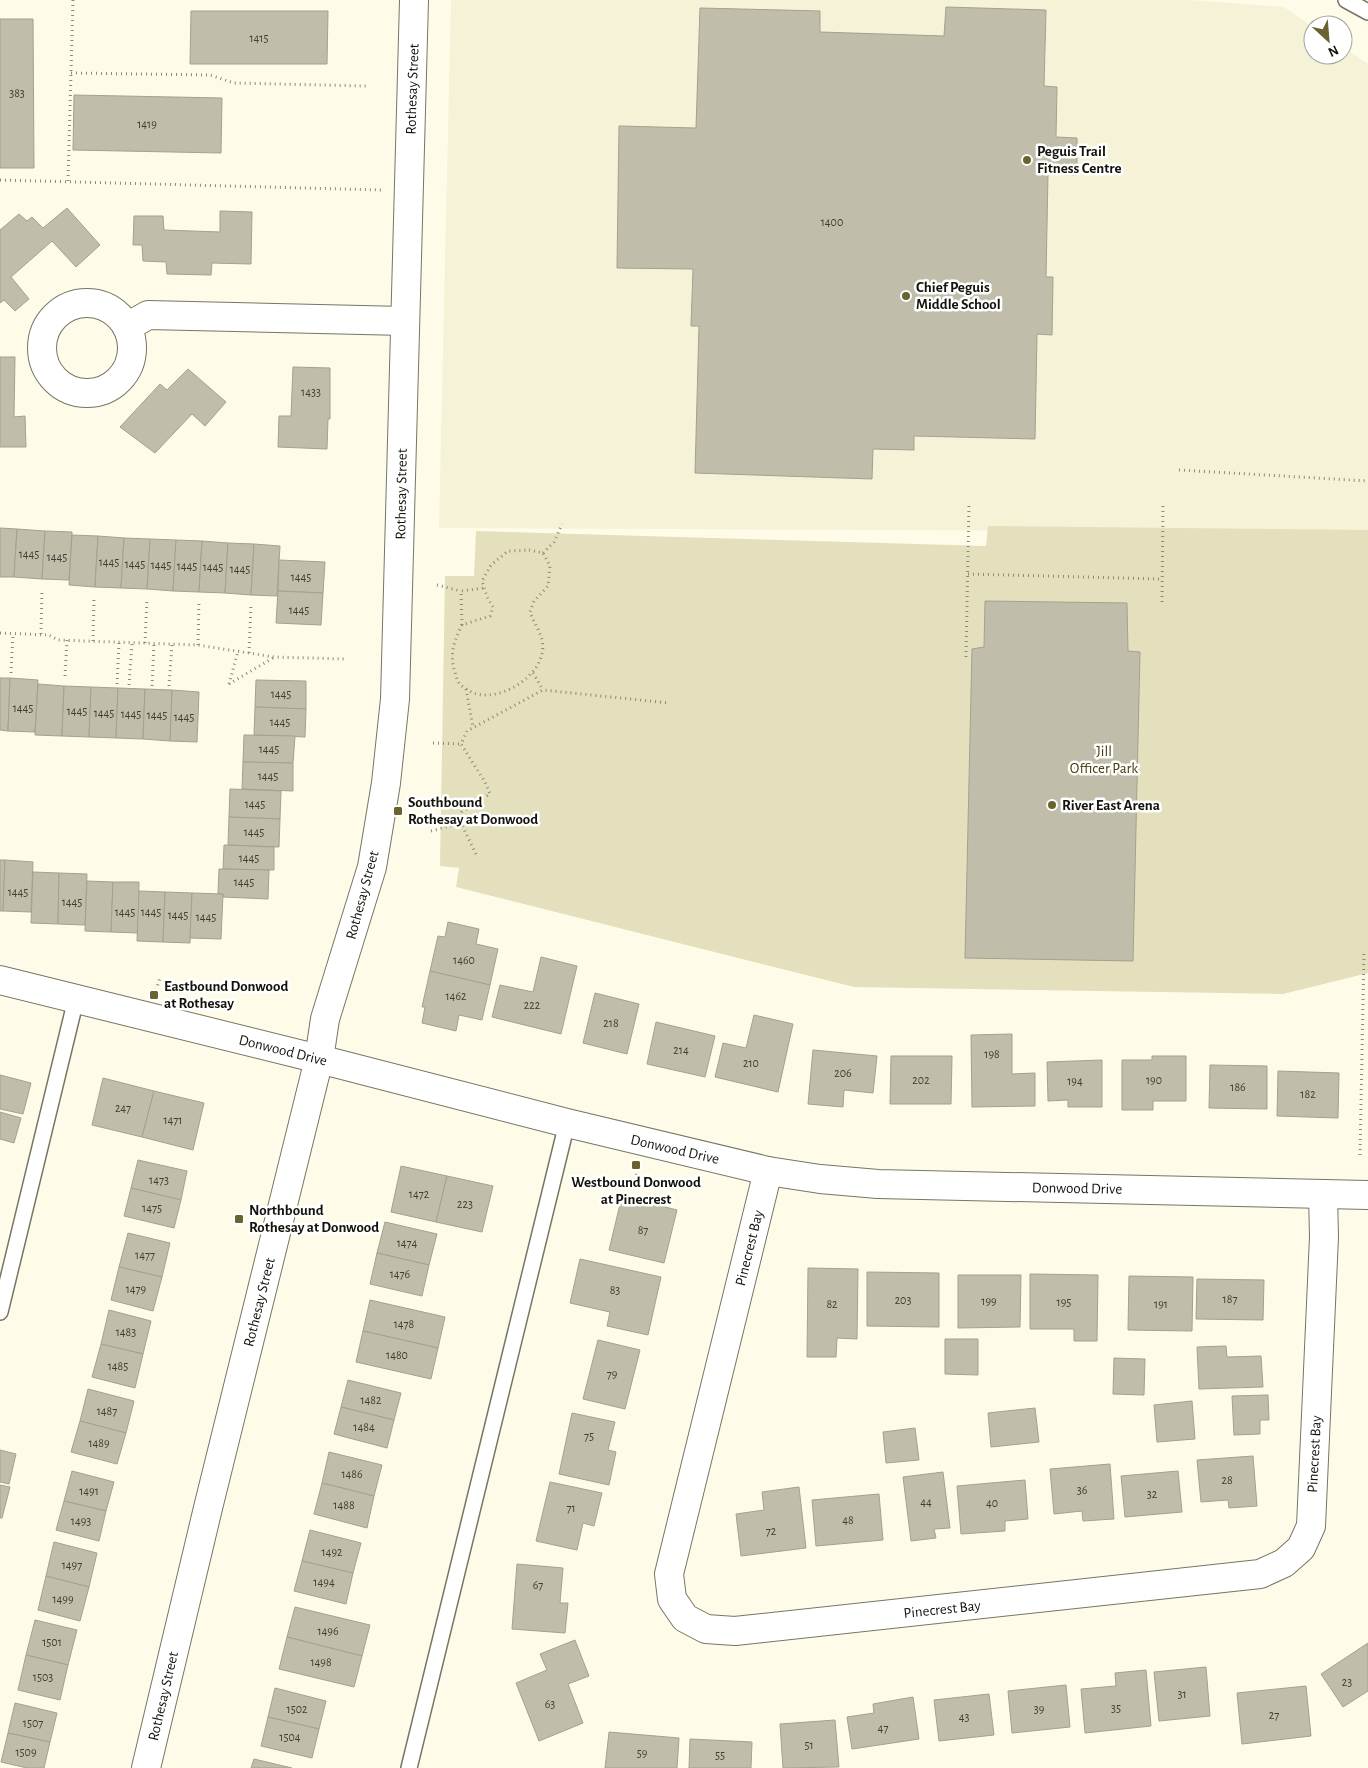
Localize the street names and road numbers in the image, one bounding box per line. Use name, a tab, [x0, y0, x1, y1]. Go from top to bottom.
street label: Rothesay Street	[403, 43, 422, 135]
street label: Rothesay Street	[393, 448, 410, 540]
street label: Rothesay Street	[343, 849, 382, 941]
street label: Donwood Drive	[237, 1032, 329, 1069]
street label: Donwood Drive	[629, 1132, 721, 1167]
street label: Donwood Drive	[1032, 1180, 1122, 1197]
street label: Pinecrest Bay	[733, 1208, 766, 1288]
street label: Rothesay Street	[241, 1256, 278, 1348]
street label: Pinecrest Bay	[1305, 1414, 1324, 1493]
street label: Pinecrest Bay	[903, 1598, 982, 1621]
street label: Rothesay Street	[146, 1650, 181, 1742]

